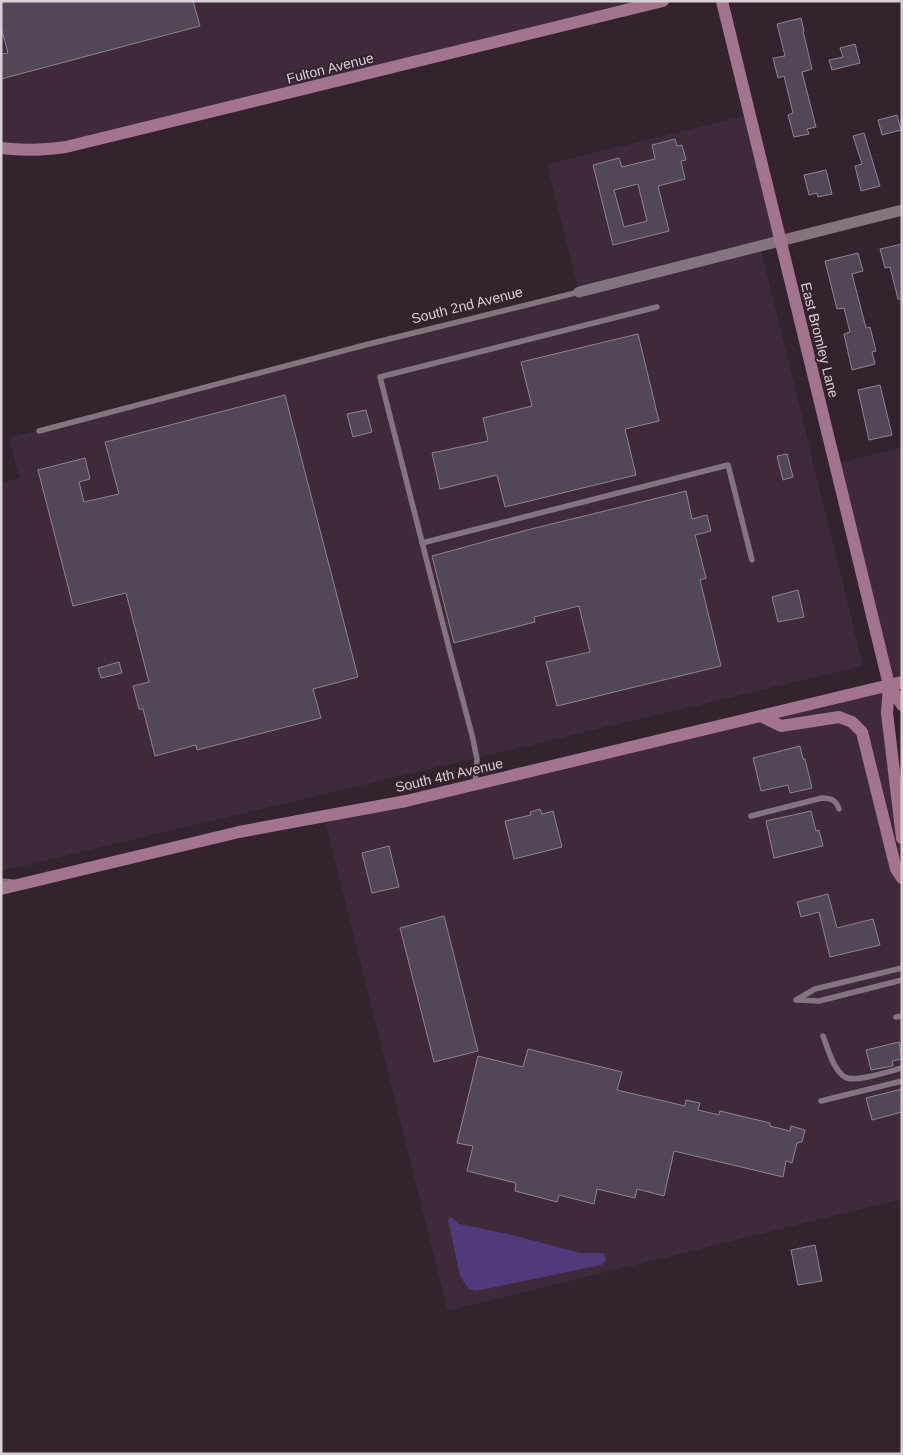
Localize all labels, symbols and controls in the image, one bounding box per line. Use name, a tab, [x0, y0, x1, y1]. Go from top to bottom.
street label: Fulton Avenue	[285, 49, 375, 87]
street label: East Bromley Lane	[798, 281, 842, 400]
street label: South 2nd Avenue	[410, 283, 525, 327]
street label: South 4th Avenue	[393, 755, 505, 795]

